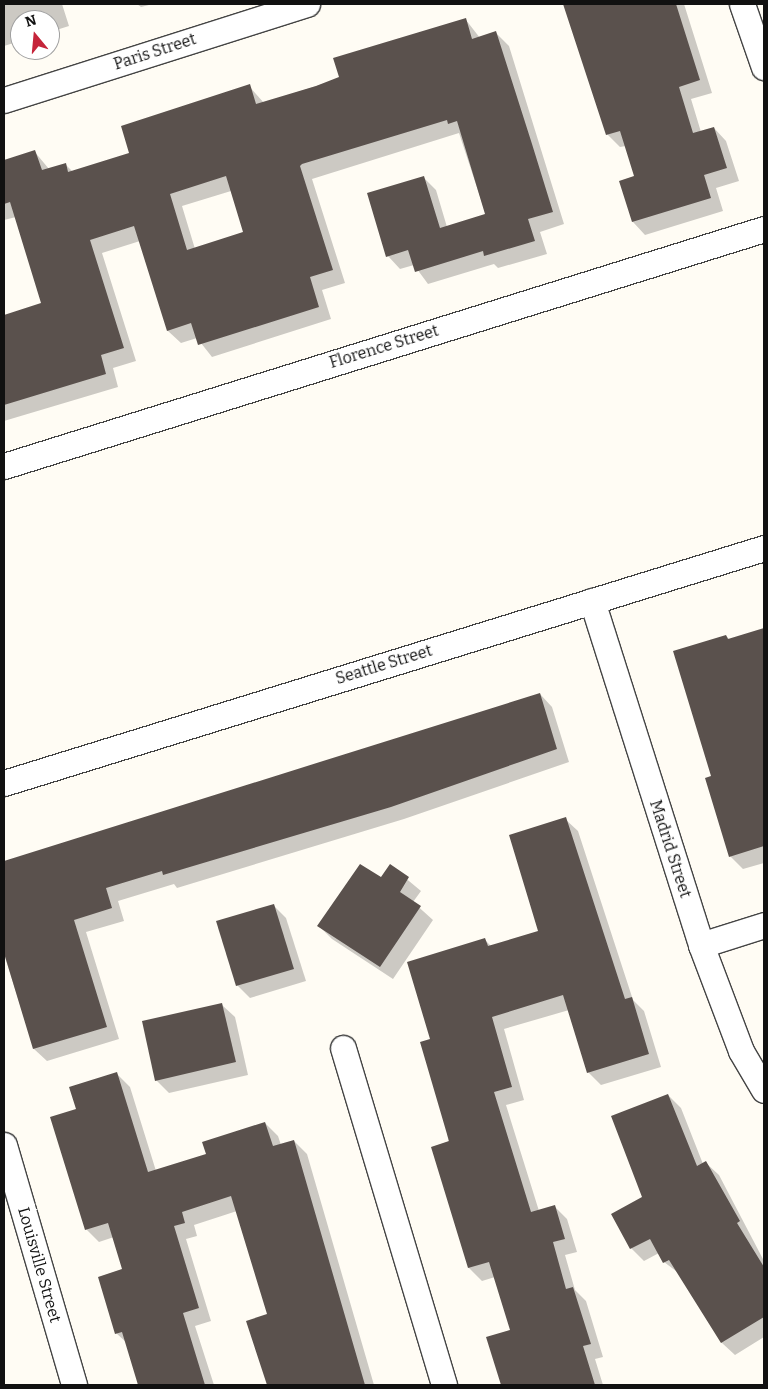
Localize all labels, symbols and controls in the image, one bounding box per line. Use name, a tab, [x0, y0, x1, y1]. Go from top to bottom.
north arrow	[10, 10, 60, 60]
text: N	[23, 11, 38, 31]
street label: Paris Street	[111, 30, 199, 74]
street label: Florence Street	[327, 321, 441, 373]
street label: Seattle Street	[333, 641, 435, 689]
street label: Madrid Street	[645, 798, 695, 900]
street label: Louisville Street	[13, 1205, 65, 1325]

